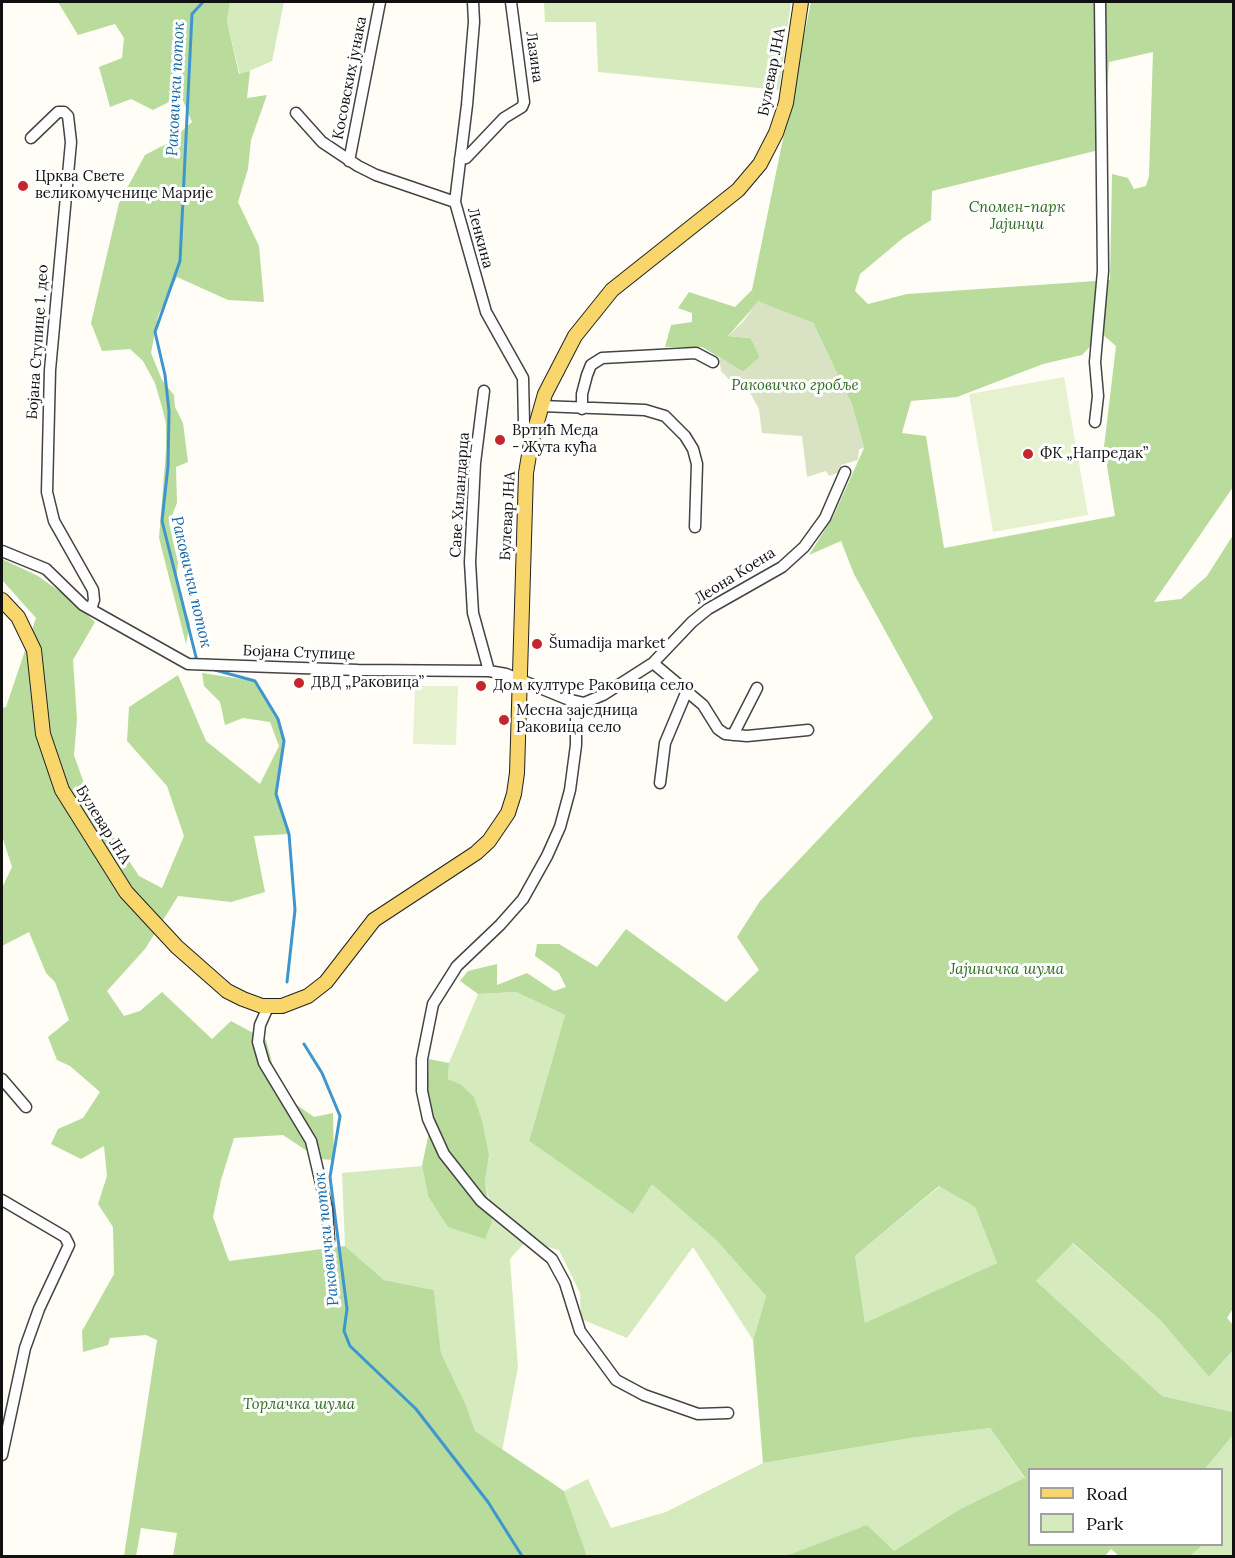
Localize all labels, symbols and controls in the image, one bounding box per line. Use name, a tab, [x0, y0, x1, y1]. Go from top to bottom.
street label: Косовских јунака	[329, 15, 371, 141]
water label: Раковички поток	[163, 21, 189, 157]
street label: Булевар ЈНА	[755, 26, 789, 118]
street label: Лазина	[522, 30, 546, 84]
place label: Црква Свете великомученице Марије	[35, 168, 213, 203]
marker: Црква Свете великомученице Марије	[16, 179, 30, 193]
park label: Спомен-парк Јајинци	[969, 199, 1065, 234]
street label: Ленкина	[463, 206, 497, 270]
street label: Бојана Ступице 1. део	[24, 264, 52, 420]
park label: Раковичко гробље	[731, 377, 859, 395]
place label: Вртић Меда - Жута кућа	[512, 422, 599, 457]
street label: Саве Хиландарца	[447, 432, 473, 558]
marker: Вртић Меда - Жута кућа	[493, 433, 507, 447]
place label: ФК „Напредак”	[1040, 445, 1148, 463]
marker: ФК „Напредак”	[1021, 447, 1035, 461]
street label: Булевар ЈНА	[497, 471, 519, 561]
water label: Раковички поток	[166, 514, 216, 650]
street label: Леона Коена	[691, 544, 779, 608]
place label: Šumadija market	[549, 635, 666, 653]
marker: Šumadija market	[530, 637, 544, 651]
street label: Бојана Ступице	[242, 642, 356, 664]
place label: ДВД „Раковица”	[311, 674, 424, 692]
marker: ДВД „Раковица”	[292, 676, 306, 690]
place label: Дом културе Раковица село	[493, 677, 694, 695]
marker: Дом културе Раковица село	[474, 679, 488, 693]
place label: Месна заједница Раковица село	[516, 702, 638, 737]
marker: Месна заједница Раковица село	[497, 713, 511, 727]
street label: Булевар ЈНА	[72, 782, 134, 868]
park label: Јајиначка шума	[950, 961, 1064, 979]
water label: Раковички поток	[310, 1171, 344, 1307]
park label: Торлачка шума	[243, 1396, 355, 1414]
legend	[1028, 1468, 1223, 1546]
text: Road	[1086, 1482, 1128, 1505]
text: Park	[1086, 1512, 1123, 1535]

